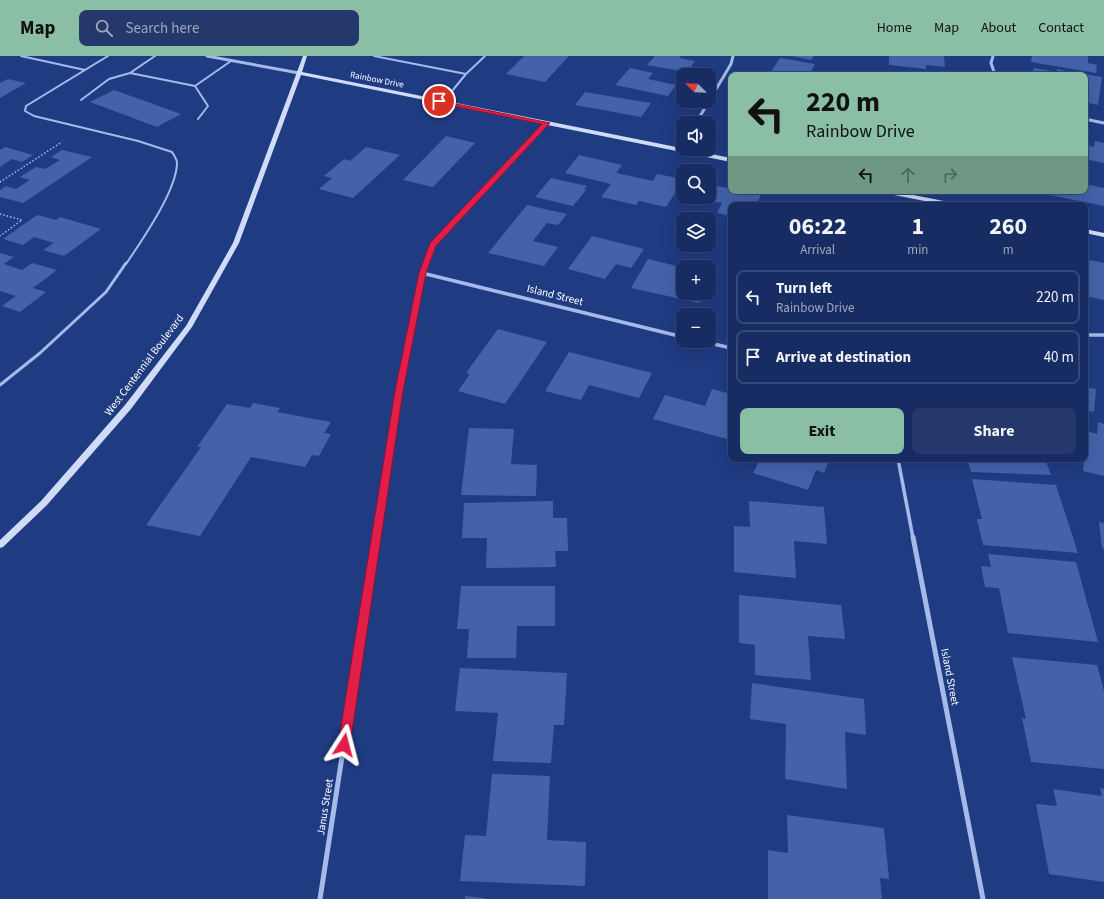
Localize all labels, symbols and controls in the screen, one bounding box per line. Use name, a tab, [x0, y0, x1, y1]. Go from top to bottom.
search box	[79, 10, 359, 46]
text: Map	[20, 15, 55, 42]
icon: search	[93, 17, 115, 39]
text: Search here	[125, 18, 199, 39]
text: Home	[877, 18, 912, 38]
text: Map	[934, 18, 959, 38]
text: About	[981, 18, 1016, 38]
text: Contact	[1038, 18, 1084, 38]
street label: Rainbow Drive	[349, 68, 405, 92]
north arrow	[676, 68, 716, 108]
map controls	[676, 68, 716, 348]
text: 220 m	[806, 82, 880, 122]
pin	[422, 84, 456, 118]
icon: left	[740, 88, 792, 140]
icon: arrive	[428, 90, 450, 112]
button: sound	[676, 116, 716, 156]
text: Rainbow Drive	[806, 119, 915, 144]
button: search	[676, 164, 716, 204]
icon: left	[855, 164, 877, 186]
icon: ahead	[897, 164, 919, 186]
icon: right	[939, 164, 961, 186]
text: 06:22	[789, 209, 847, 244]
text: 1	[912, 209, 924, 244]
text: 260	[989, 209, 1027, 244]
button: layers	[676, 212, 716, 252]
text: Arrival	[800, 241, 835, 259]
text: min	[907, 241, 928, 259]
text: m	[1003, 241, 1014, 259]
button: +	[676, 260, 716, 300]
text: Turn left	[776, 278, 832, 299]
street label: Island Street	[525, 281, 585, 309]
icon: left	[742, 286, 764, 308]
text: 220 m	[1036, 287, 1074, 308]
text: Rainbow Drive	[776, 299, 855, 317]
button: −	[676, 308, 716, 348]
street label: West Centennial Boulevard	[101, 311, 187, 419]
icon: arrive	[742, 346, 764, 368]
text: Arrive at destination	[776, 347, 911, 368]
text: 40 m	[1044, 347, 1074, 368]
button: Exit	[740, 408, 904, 454]
button: Share	[912, 408, 1076, 454]
street label: Island Street	[937, 647, 963, 707]
position arrow	[323, 724, 365, 766]
street label: Janus Street	[313, 777, 337, 836]

